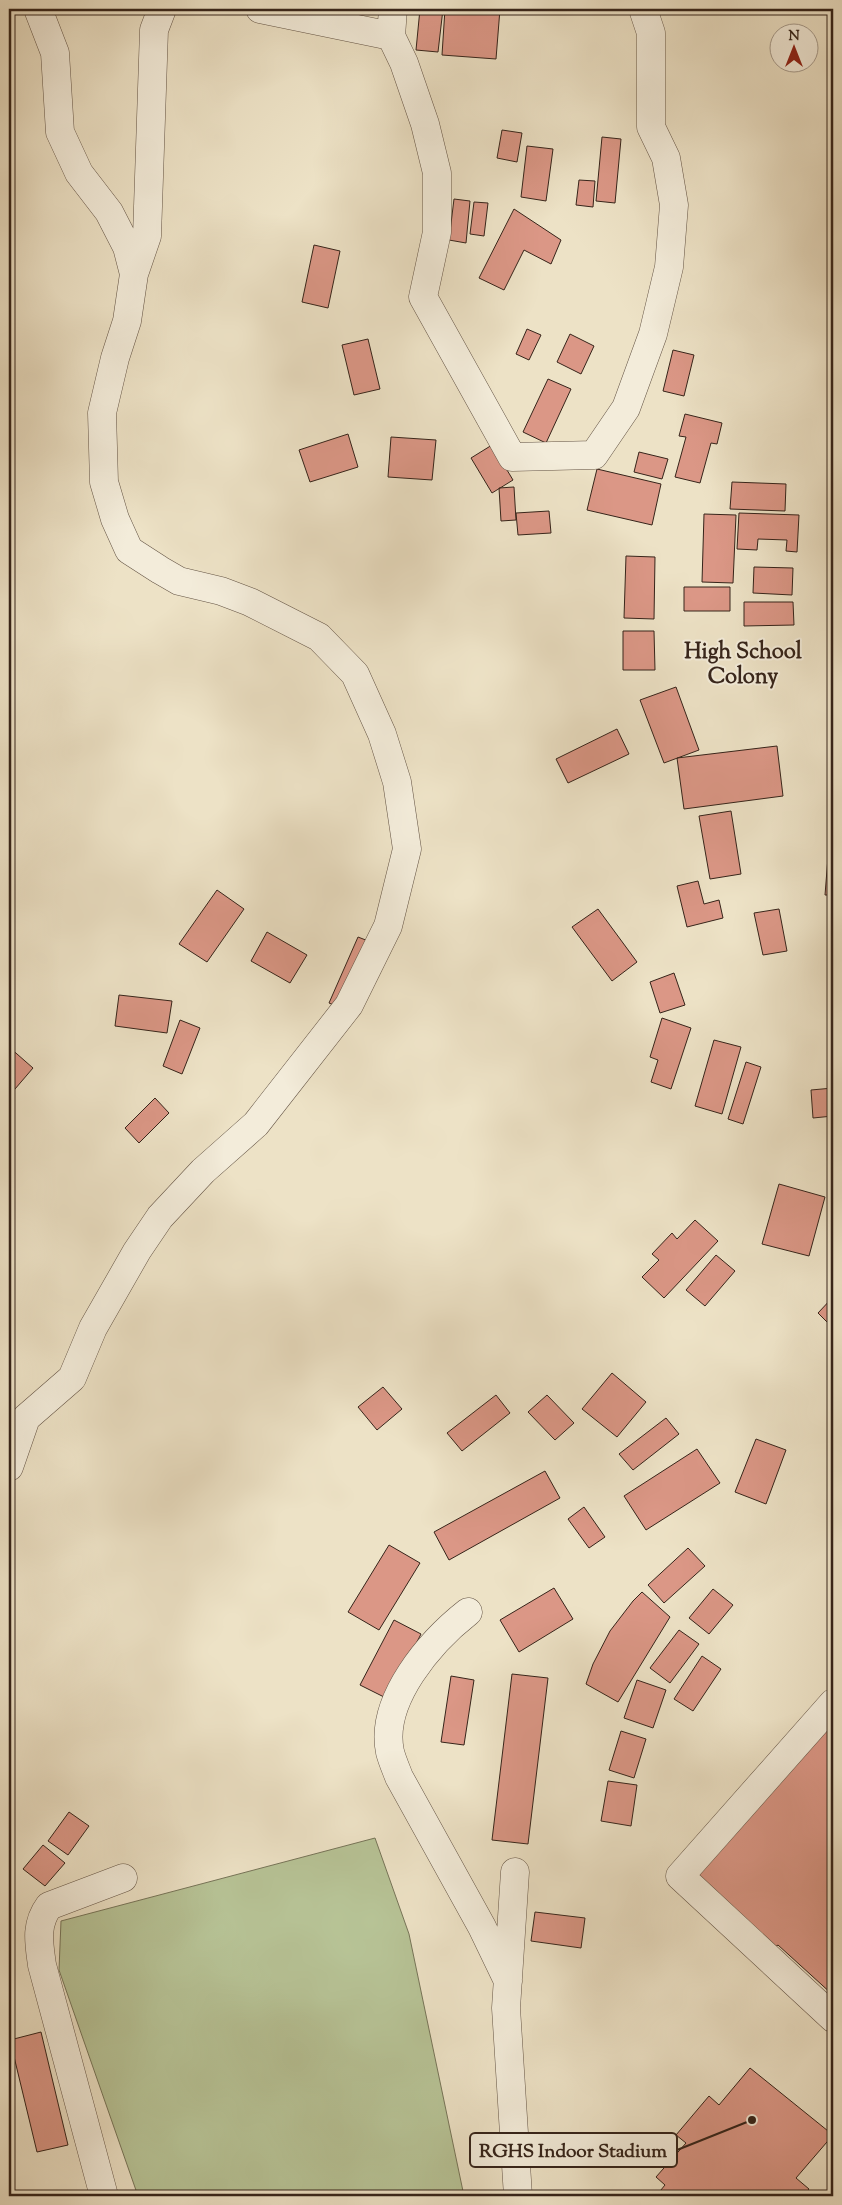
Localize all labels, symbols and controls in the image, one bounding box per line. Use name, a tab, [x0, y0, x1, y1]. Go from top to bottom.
north arrow	[770, 22, 820, 72]
text: N	[788, 27, 800, 47]
district label: High School Colony	[684, 637, 803, 694]
callout: RGHS Indoor Stadium	[470, 2133, 677, 2167]
text: RGHS Indoor Stadium	[479, 2139, 667, 2166]

